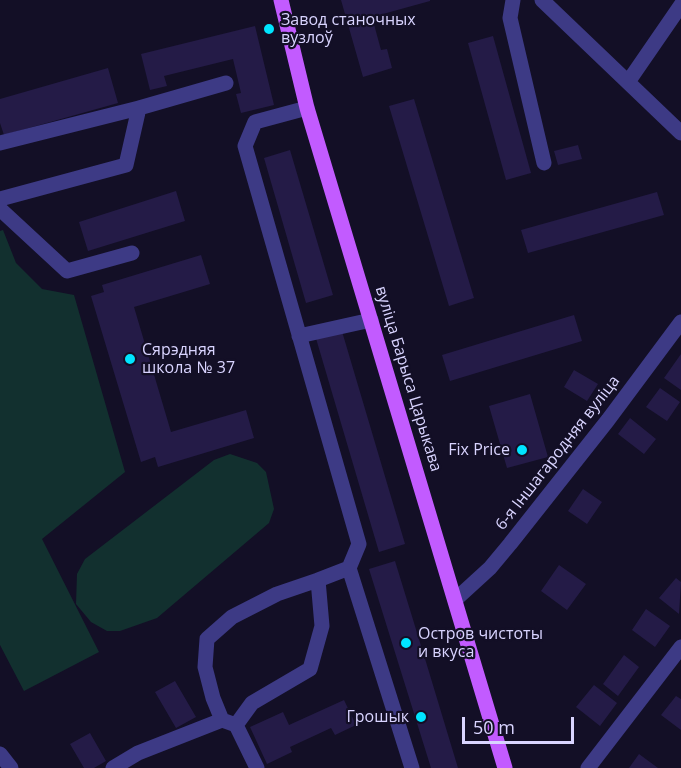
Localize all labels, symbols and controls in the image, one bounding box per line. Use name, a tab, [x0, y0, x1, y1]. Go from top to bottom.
place label: Завод станочных вузлоў	[281, 10, 416, 48]
marker: Завод станочных вузлоў	[262, 22, 276, 36]
street label: вуліца Барыса Царыкава	[371, 284, 445, 474]
place label: Сярэдняя школа № 37	[142, 340, 235, 378]
marker: Сярэдняя школа № 37	[123, 352, 137, 366]
street label: 6-я Іншагародняя вуліца	[492, 372, 624, 534]
place label: Fix Price	[448, 440, 510, 460]
marker: Fix Price	[515, 443, 529, 457]
place label: Остров чистоты и вкуса	[418, 624, 543, 662]
marker: Остров чистоты и вкуса	[399, 636, 413, 650]
scale bar	[465, 705, 578, 743]
place label: Грошык	[346, 707, 409, 727]
marker: Грошык	[414, 710, 428, 724]
text: 50 m	[473, 715, 515, 739]

